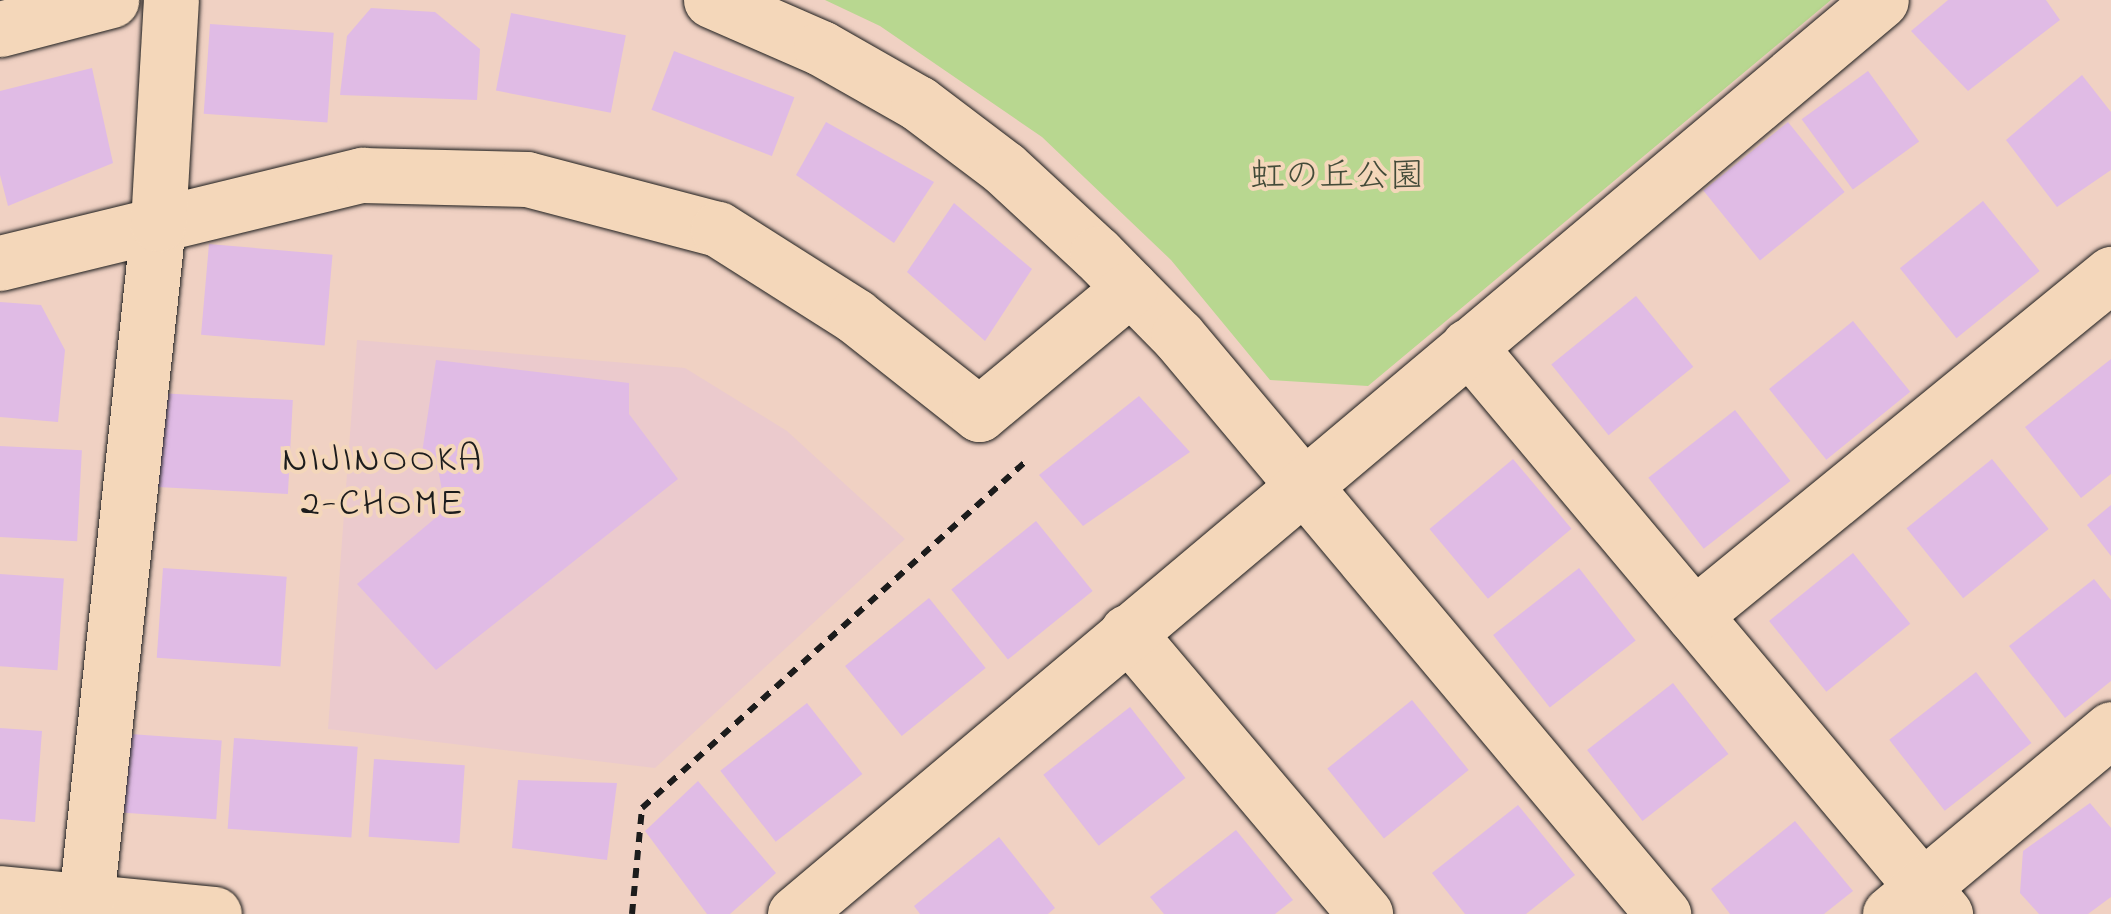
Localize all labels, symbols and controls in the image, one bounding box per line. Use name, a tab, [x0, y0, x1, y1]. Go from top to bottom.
park label: 虹の丘公園	[1250, 157, 1424, 199]
district label: NIJINOOKA 2-CHOME	[282, 439, 484, 528]

